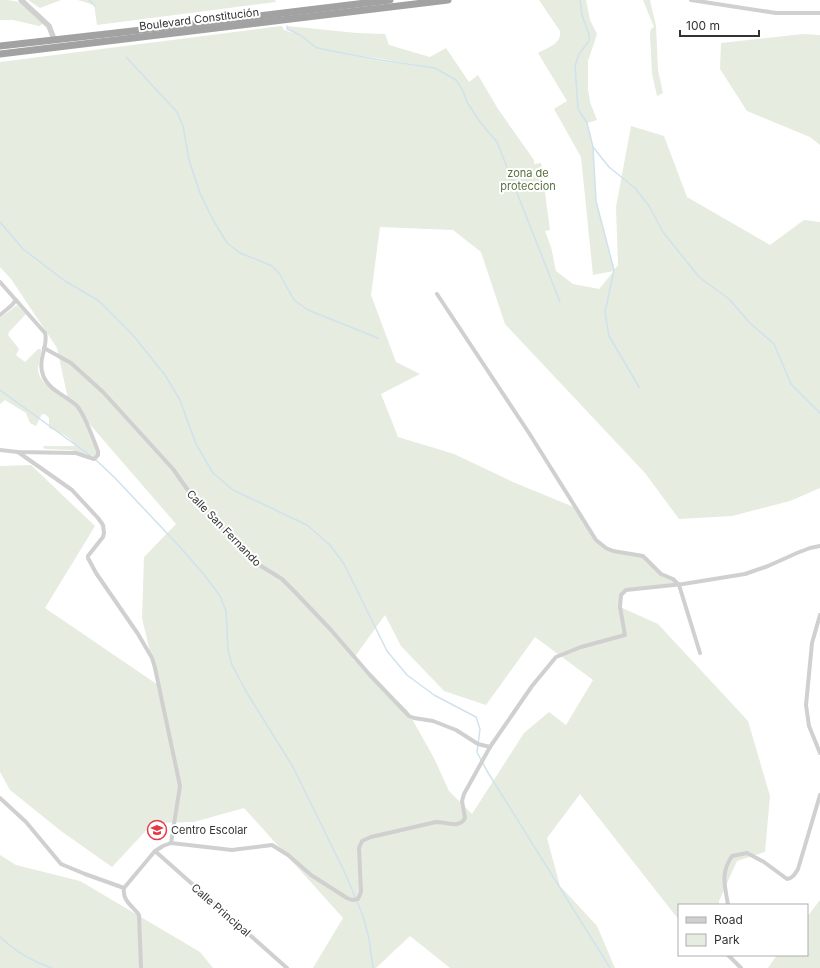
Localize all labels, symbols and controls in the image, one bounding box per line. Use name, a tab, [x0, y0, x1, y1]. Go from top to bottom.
street label: Boulevard Constitución	[138, 5, 260, 33]
scale bar	[680, 12, 759, 38]
text: 100 m	[686, 18, 720, 33]
park label: zona de proteccion	[500, 166, 556, 193]
street label: Calle San Fernando	[184, 487, 264, 570]
school or university icon: Centro Escolar	[146, 819, 168, 841]
place label: Centro Escolar	[171, 823, 247, 837]
street label: Calle Principal	[188, 880, 254, 940]
legend	[678, 904, 808, 956]
text: Road	[714, 912, 743, 927]
text: Park	[714, 932, 740, 947]

